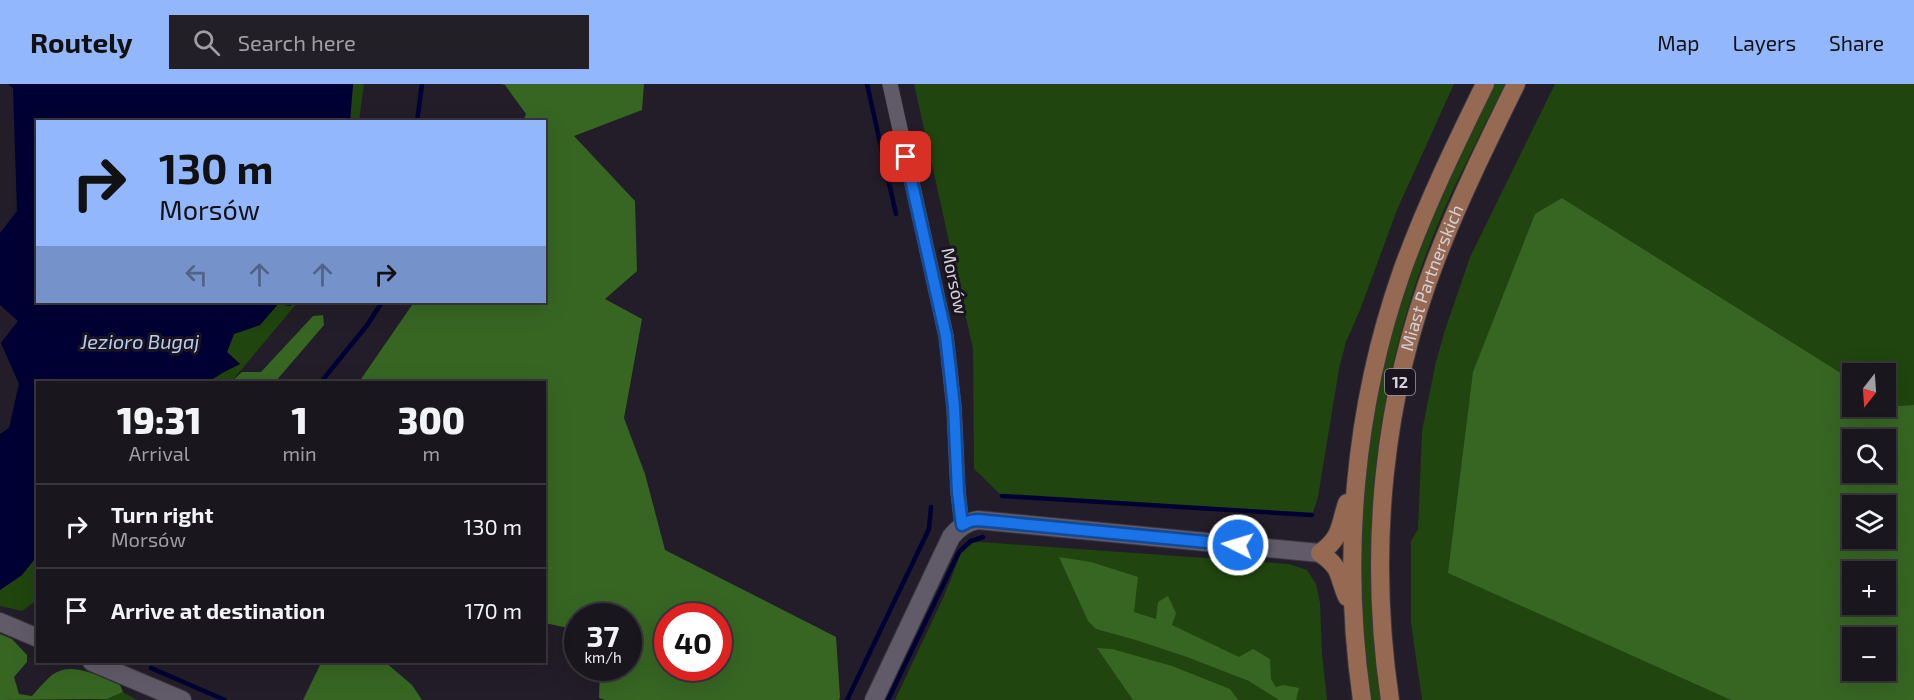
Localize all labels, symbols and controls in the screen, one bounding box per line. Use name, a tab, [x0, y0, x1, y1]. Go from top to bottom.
search box	[169, 15, 589, 69]
text: Routely	[30, 25, 133, 59]
icon: search	[190, 26, 223, 59]
text: Search here	[238, 29, 356, 55]
text: Map	[1657, 30, 1699, 55]
text: Layers	[1732, 30, 1796, 55]
text: Share	[1829, 30, 1884, 55]
pin	[880, 131, 931, 182]
icon: arrive	[889, 140, 922, 173]
text: 130 m	[159, 142, 274, 192]
icon: right	[60, 144, 138, 222]
text: Morsów	[159, 193, 260, 225]
street label: Miast Partnerskich	[1395, 201, 1467, 353]
street label: Morsów	[937, 246, 973, 316]
icon: left	[180, 258, 213, 291]
icon: ahead	[243, 258, 276, 291]
icon: ahead	[306, 258, 339, 291]
icon: right	[369, 258, 402, 291]
water label: Jezioro Bugaj	[80, 329, 200, 353]
north arrow	[1842, 363, 1896, 417]
map controls	[1842, 363, 1896, 681]
road number: 12	[1385, 369, 1415, 395]
text: 19:31	[117, 398, 201, 441]
text: 1	[291, 398, 308, 441]
text: 300	[398, 398, 465, 441]
button: search	[1842, 429, 1896, 483]
text: Arrival	[129, 441, 190, 465]
text: min	[283, 441, 317, 465]
text: m	[423, 441, 440, 465]
button: layers	[1842, 495, 1896, 549]
text: Turn right	[111, 501, 213, 527]
icon: right	[60, 510, 93, 543]
text: 130 m	[464, 513, 522, 539]
position arrow	[1206, 513, 1270, 577]
text: Morsów	[111, 527, 186, 551]
button: +	[1842, 561, 1896, 615]
icon: arrive	[60, 594, 93, 627]
text: Arrive at destination	[111, 597, 325, 623]
text: 170 m	[465, 597, 522, 623]
speed limit sign: 40	[654, 603, 732, 681]
text: 37	[587, 617, 619, 653]
button: −	[1842, 627, 1896, 681]
text: km/h	[584, 648, 622, 666]

